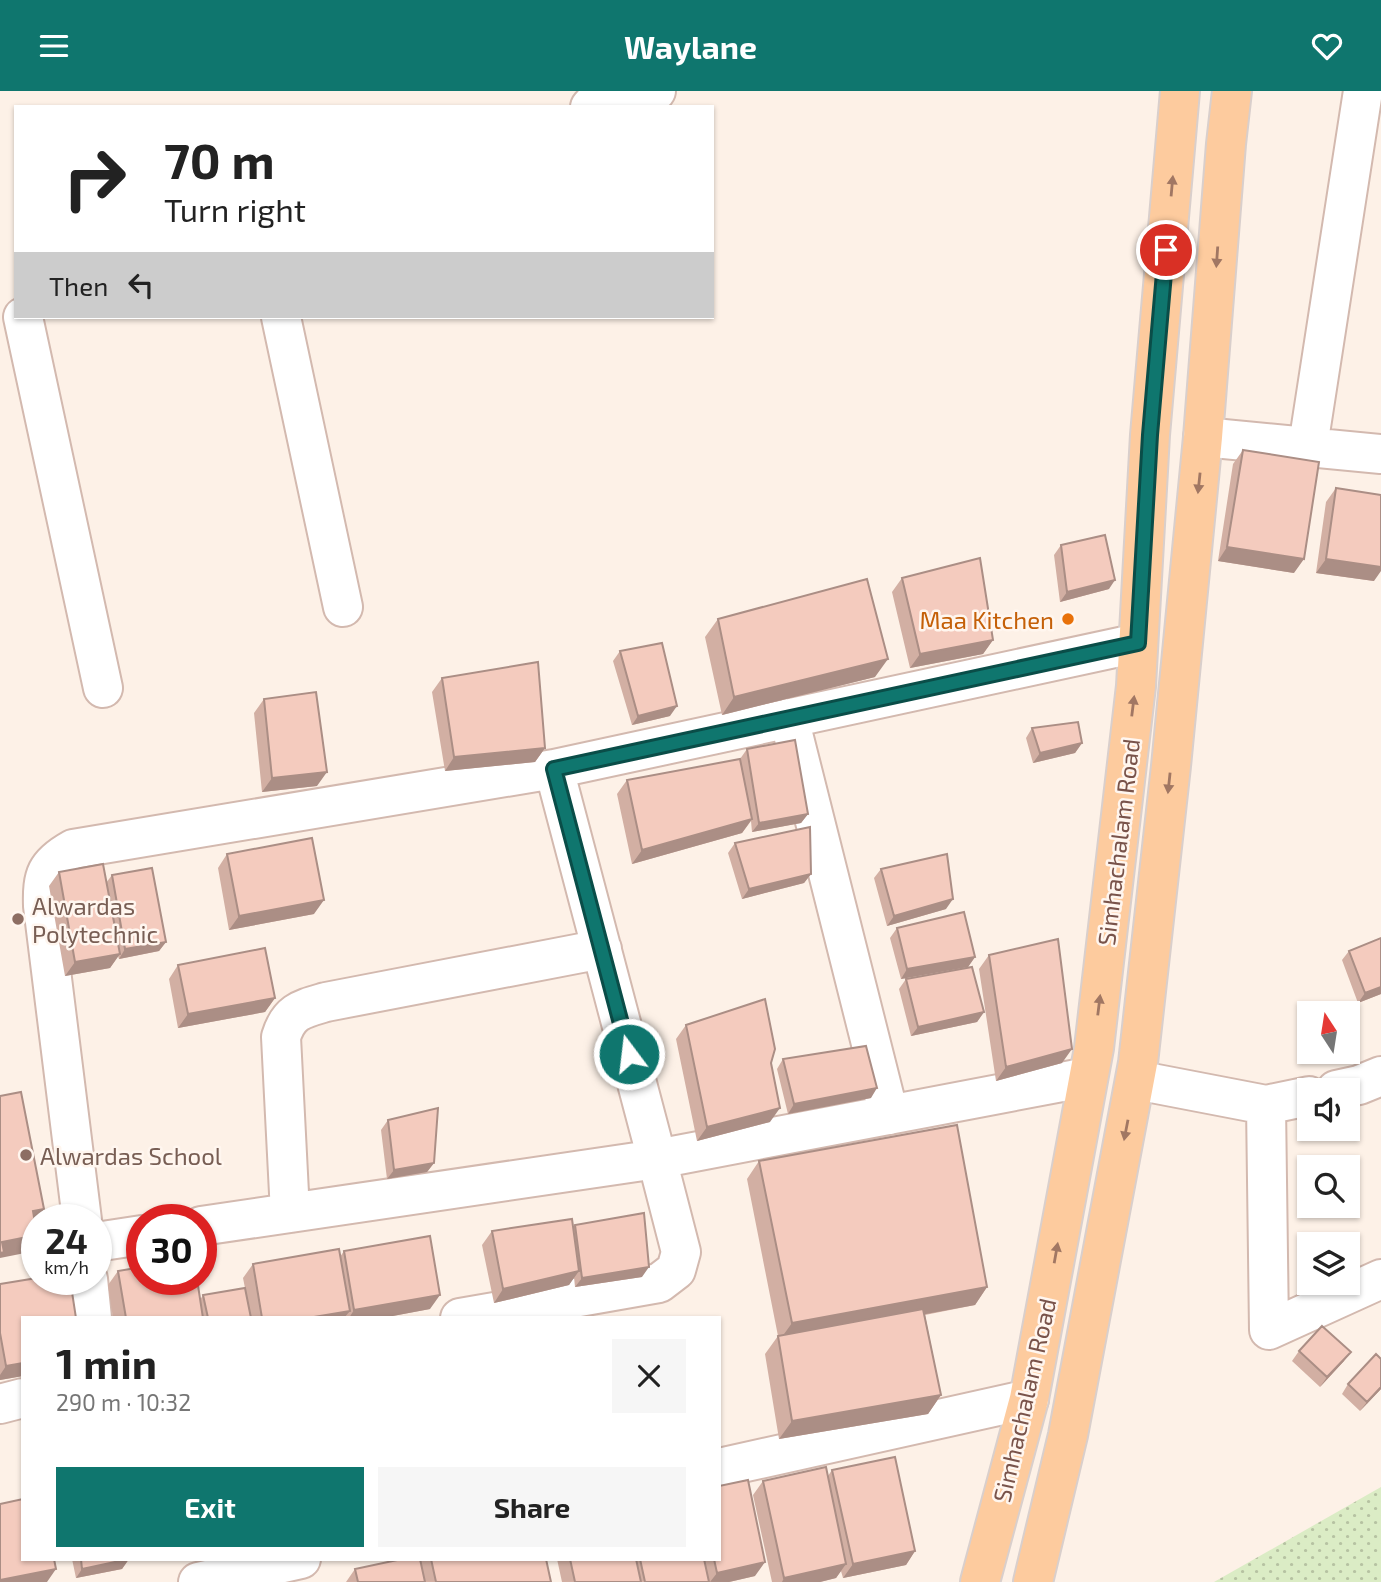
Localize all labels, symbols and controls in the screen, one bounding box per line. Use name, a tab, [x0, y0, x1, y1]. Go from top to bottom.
icon: menu	[35, 27, 73, 65]
text: Waylane	[624, 27, 757, 65]
icon: heart	[1308, 27, 1346, 65]
text: 70 m	[164, 130, 275, 189]
icon: right	[49, 133, 140, 224]
one-way arrow	[1166, 175, 1177, 197]
text: Turn right	[164, 190, 306, 228]
pin	[1136, 220, 1196, 280]
icon: arrive	[1147, 231, 1185, 269]
one-way arrow	[1211, 246, 1222, 268]
icon: left	[122, 266, 160, 304]
text: Then	[49, 270, 108, 301]
one-way arrow	[1193, 472, 1204, 494]
place label: Maa Kitchen	[919, 605, 1054, 634]
marker: Maa Kitchen	[1060, 611, 1076, 627]
one-way arrow	[1128, 695, 1139, 717]
street label: Simhachalam Road	[1091, 737, 1145, 947]
one-way arrow	[1163, 772, 1174, 794]
place label: Alwardas Polytechnic	[32, 891, 158, 948]
marker: Alwardas Polytechnic	[10, 911, 26, 927]
one-way arrow	[1093, 994, 1104, 1016]
north arrow	[1297, 1001, 1360, 1064]
map controls	[1297, 1001, 1360, 1295]
position arrow	[592, 1017, 666, 1091]
button: sound	[1297, 1078, 1360, 1141]
one-way arrow	[1120, 1119, 1131, 1141]
place label: Alwardas School	[40, 1141, 222, 1170]
marker: Alwardas School	[18, 1147, 34, 1163]
button: search	[1297, 1155, 1360, 1218]
speed limit sign: 30	[126, 1204, 217, 1295]
text: 24	[45, 1219, 88, 1261]
button: layers	[1297, 1232, 1360, 1295]
one-way arrow	[1051, 1242, 1062, 1264]
text: km/h	[44, 1256, 89, 1278]
street label: Simhachalam Road	[986, 1295, 1062, 1505]
text: 1 min	[56, 1337, 157, 1387]
button: close	[612, 1339, 686, 1413]
text: 290 m · 10:32	[56, 1388, 191, 1416]
button: Exit	[56, 1467, 364, 1547]
button: Share	[378, 1467, 686, 1547]

